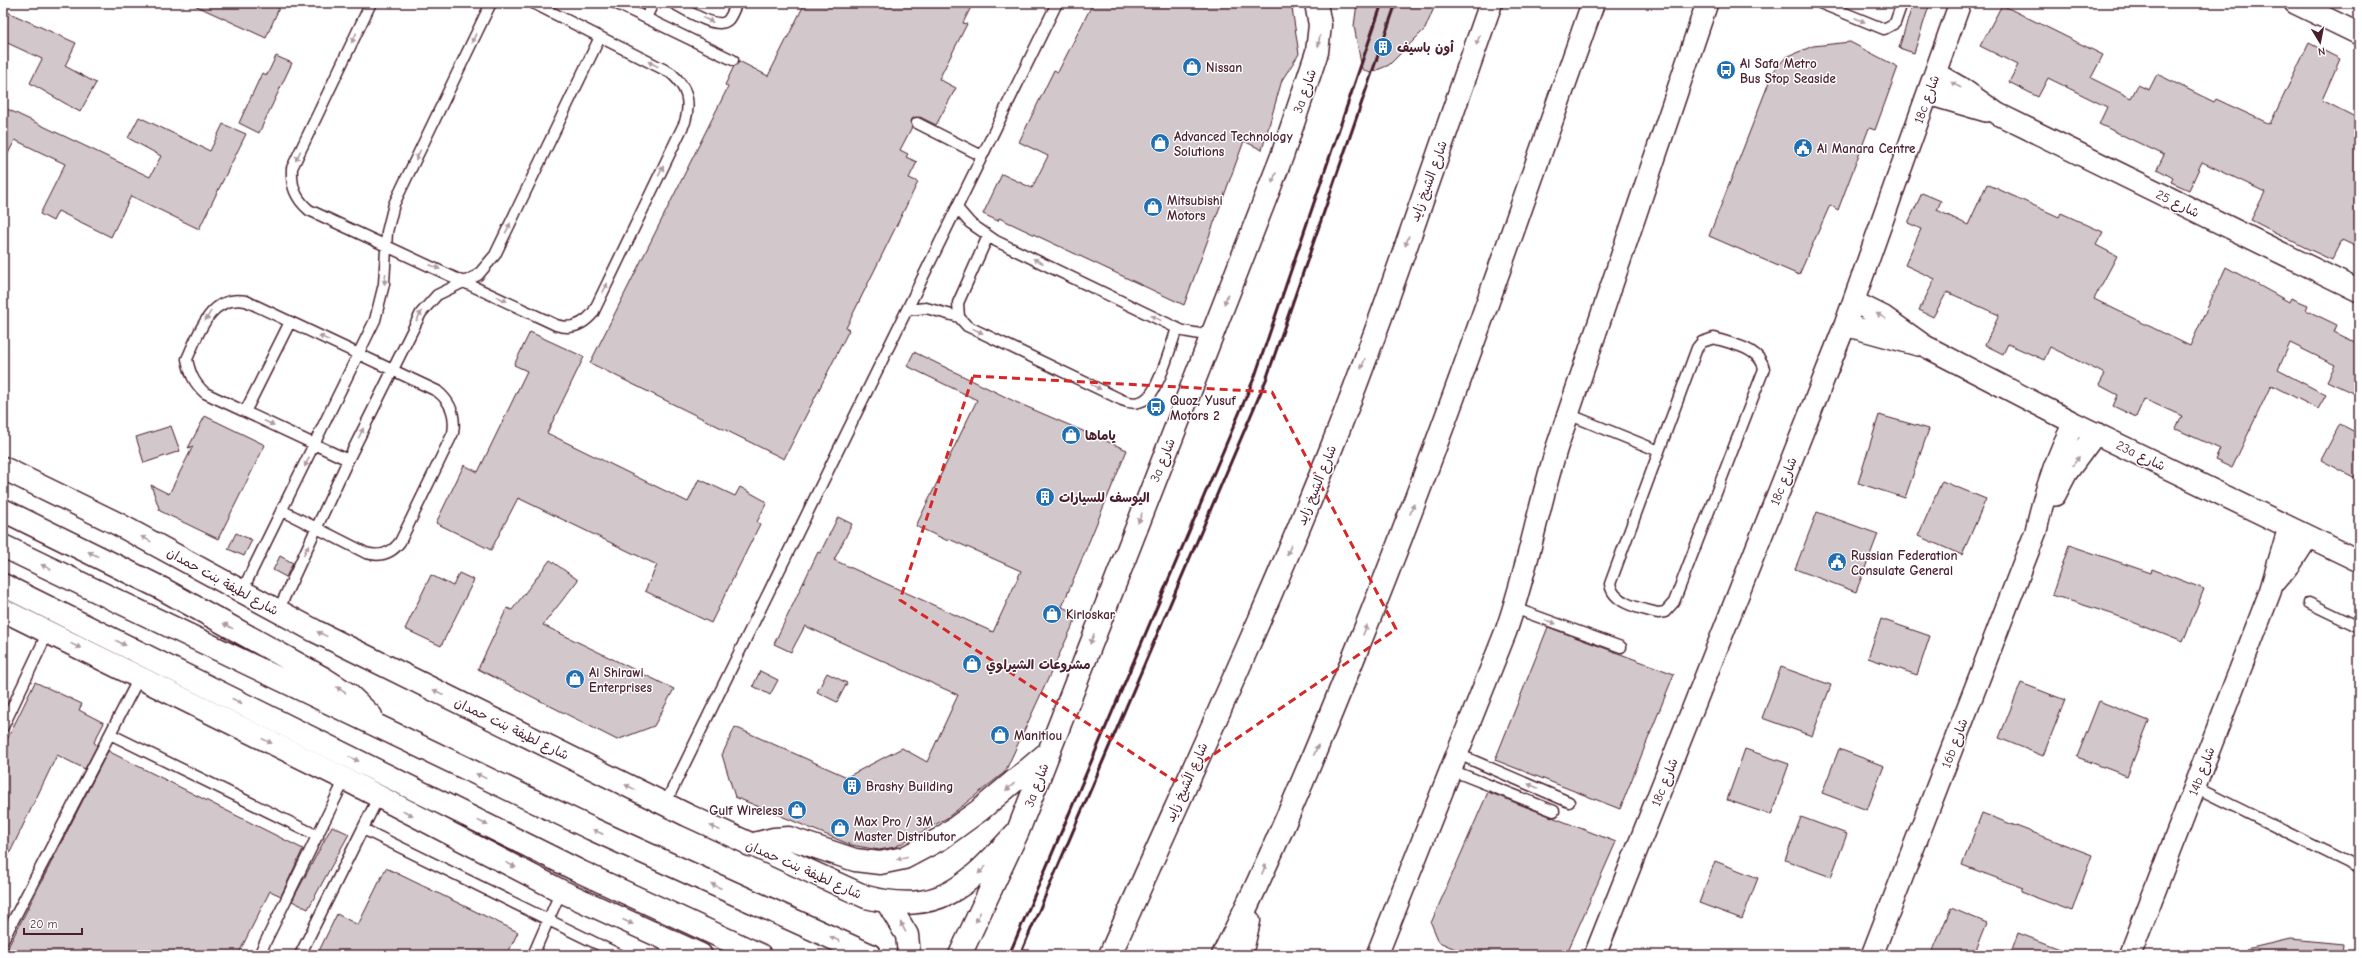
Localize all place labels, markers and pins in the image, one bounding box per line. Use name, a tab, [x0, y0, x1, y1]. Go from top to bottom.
building icon: أون باسيف	[1372, 36, 1394, 58]
place label: أون باسيف	[1397, 39, 1454, 56]
shop icon: Nissan	[1181, 56, 1203, 78]
place label: Al Safa Metro Bus Stop Seaside	[1740, 56, 1837, 86]
bus stop icon: Al Safa Metro Bus Stop Seaside	[1715, 59, 1737, 81]
place label: Nissan	[1206, 60, 1242, 75]
place label: Advanced Technology Solutions	[1174, 129, 1293, 159]
shop icon: Advanced Technology Solutions	[1149, 132, 1171, 154]
public building icon: Al Manara Centre	[1792, 137, 1814, 159]
place label: Al Manara Centre	[1817, 141, 1916, 156]
place label: Mitsubishi Motors	[1167, 193, 1223, 223]
shop icon: Mitsubishi Motors	[1142, 196, 1164, 218]
place label: Quoz, Yusuf Motors 2	[1170, 393, 1236, 423]
bus stop icon: Quoz, Yusuf Motors 2	[1145, 396, 1167, 418]
shop icon: ياماها	[1060, 424, 1082, 446]
place label: ياماها	[1085, 428, 1116, 444]
building icon: اليوسف للسيارات	[1034, 486, 1056, 508]
place label: اليوسف للسيارات	[1059, 490, 1150, 506]
place label: Russian Federation Consulate General	[1851, 548, 1958, 578]
public building icon: Russian Federation Consulate General	[1826, 551, 1848, 573]
shop icon: Kirloskar	[1041, 603, 1063, 625]
place label: Kirloskar	[1066, 607, 1116, 622]
shop icon: مشروعات الشيراوي	[961, 653, 983, 675]
place label: مشروعات الشيراوي	[986, 657, 1091, 675]
place label: Al Shirawi Enterprises	[589, 665, 652, 695]
shop icon: Al Shirawi Enterprises	[564, 668, 586, 690]
shop icon: Manitiou	[989, 724, 1011, 746]
place label: Manitiou	[1014, 728, 1062, 743]
building icon: Brashy Building	[841, 775, 863, 797]
place label: Brashy Building	[866, 779, 953, 794]
shop icon: Gulf Wireless	[786, 799, 808, 821]
place label: Gulf Wireless	[709, 803, 783, 818]
place label: Max Pro / 3M Master Distributor	[854, 814, 956, 844]
shop icon: Max Pro / 3M Master Distributor	[829, 817, 851, 839]

